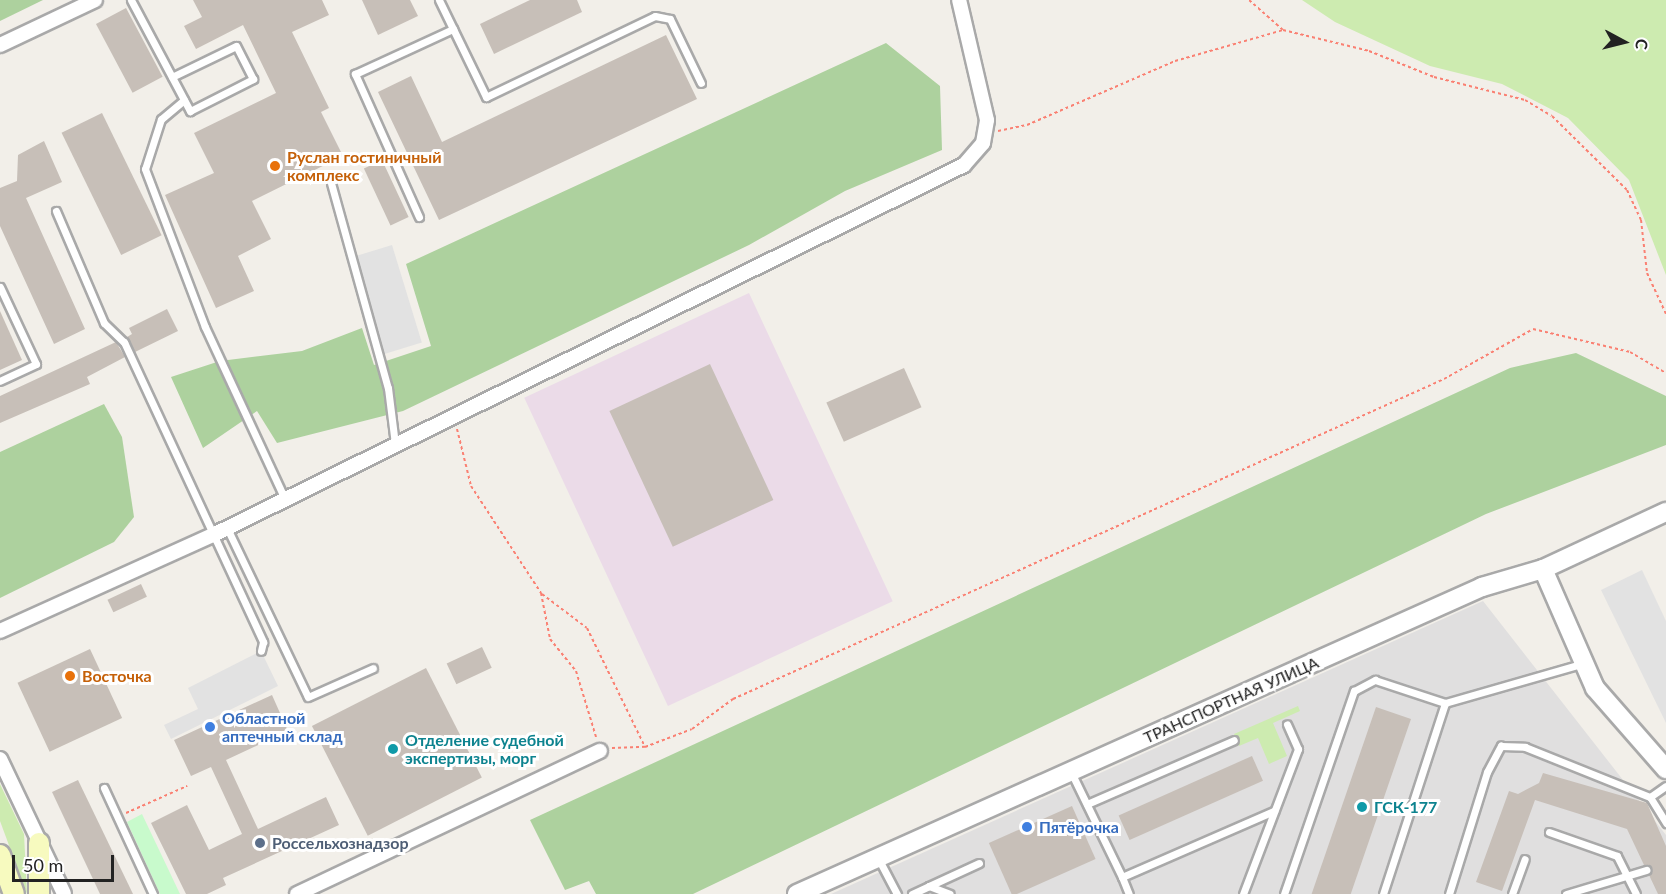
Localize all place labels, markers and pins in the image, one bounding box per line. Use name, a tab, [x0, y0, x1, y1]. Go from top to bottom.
place label: Руслан гостиничный комплекс	[287, 147, 442, 185]
marker: Руслан гостиничный комплекс	[268, 159, 282, 173]
place label: Восточка	[82, 666, 152, 686]
marker: Восточка	[63, 669, 77, 683]
place label: Областной аптечный склад	[222, 708, 343, 746]
marker: Областной аптечный склад	[203, 720, 217, 734]
place label: Отделение судебной экспертизы, морг	[405, 730, 564, 768]
marker: Отделение судебной экспертизы, морг	[386, 742, 400, 756]
place label: ГСК-177	[1374, 797, 1437, 817]
marker: ГСК-177	[1355, 800, 1369, 814]
place label: Пятёрочка	[1039, 817, 1119, 837]
marker: Пятёрочка	[1020, 820, 1034, 834]
place label: Россельхознадзор	[272, 833, 409, 853]
marker: Россельхознадзор	[253, 836, 267, 850]

